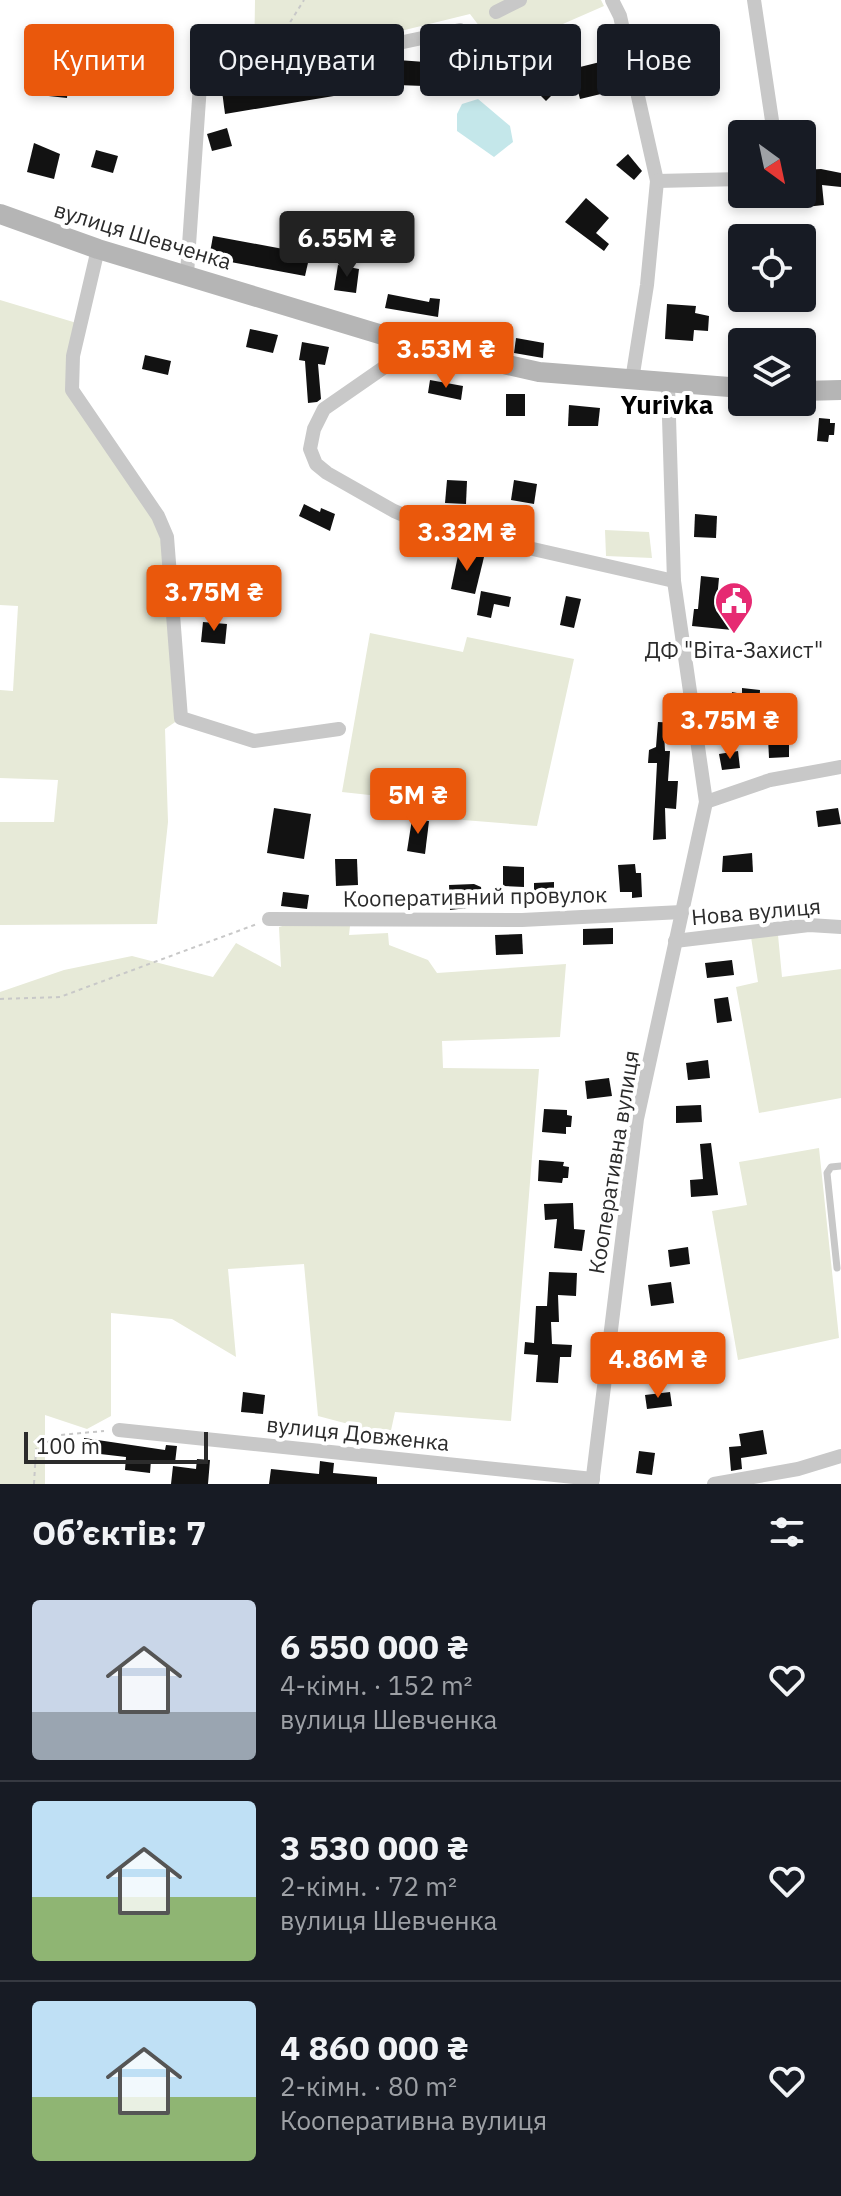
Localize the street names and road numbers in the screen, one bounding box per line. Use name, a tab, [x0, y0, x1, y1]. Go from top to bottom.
street label: вулиця Шевченка	[51, 194, 235, 276]
street label: Кооперативний провулок	[343, 879, 607, 913]
street label: Нова вулиця	[690, 891, 822, 931]
street label: Кооперативна вулиця	[581, 1048, 645, 1276]
street label: вулиця Довженка	[265, 1409, 451, 1457]

